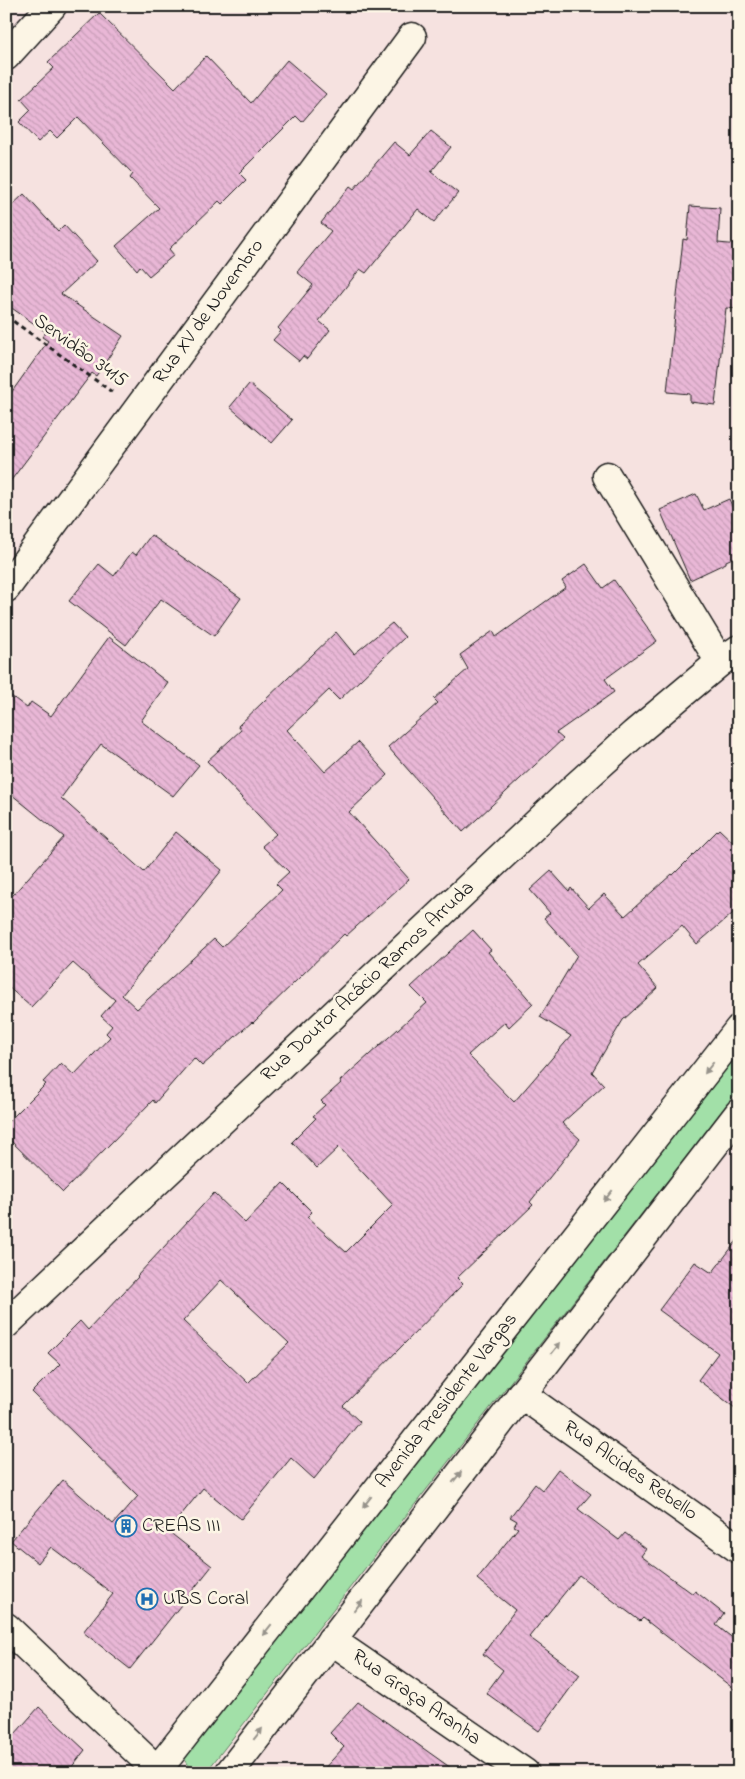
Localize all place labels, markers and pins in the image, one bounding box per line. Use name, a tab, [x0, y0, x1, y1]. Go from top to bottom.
place label: CREAS III	[142, 1512, 220, 1541]
building icon: CREAS III	[114, 1514, 138, 1538]
place label: UBS Coral	[163, 1585, 249, 1614]
hospital icon: UBS Coral	[135, 1587, 159, 1611]

